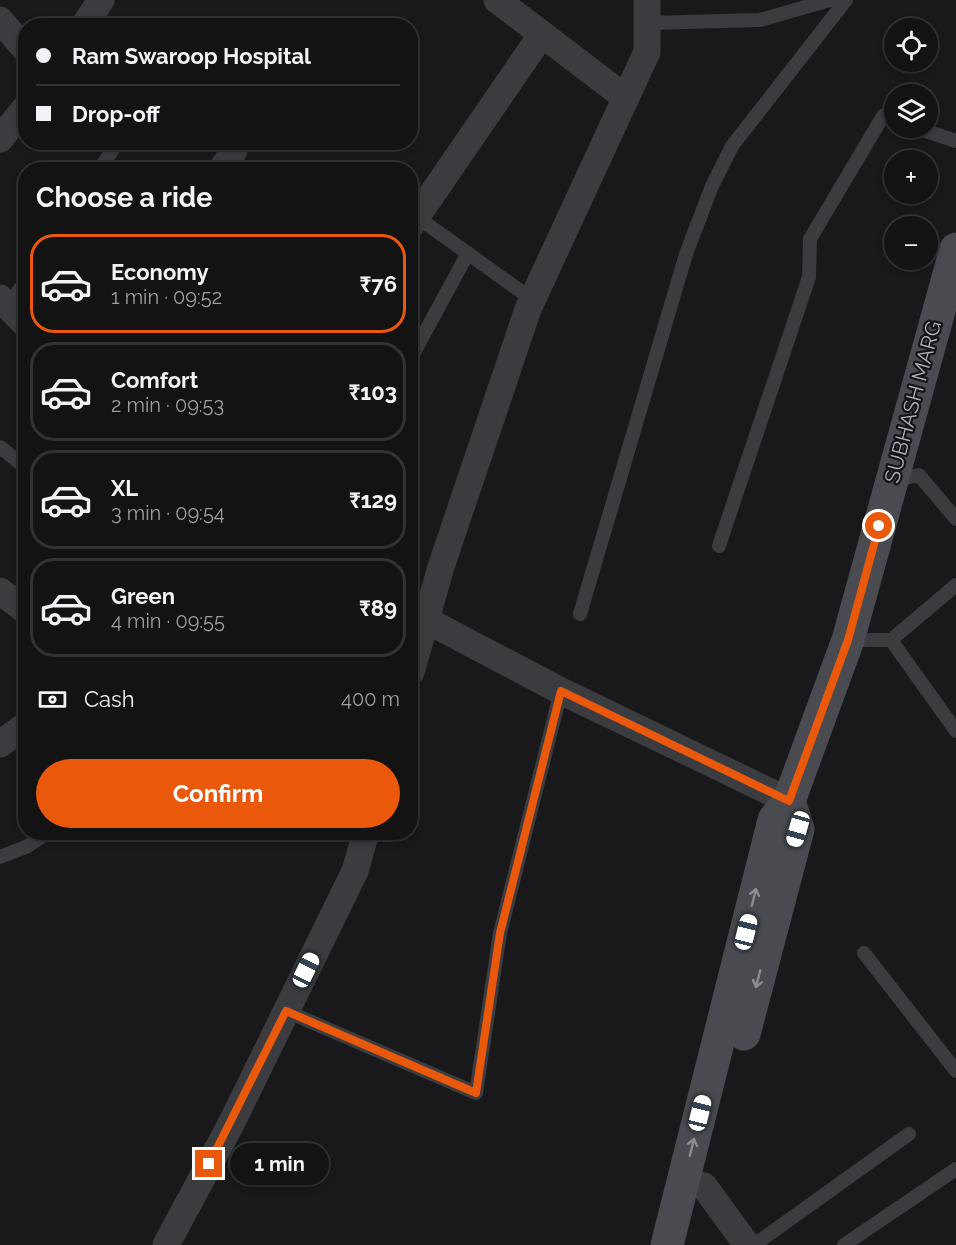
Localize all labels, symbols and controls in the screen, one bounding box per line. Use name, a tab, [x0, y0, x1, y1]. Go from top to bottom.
map controls	[884, 18, 938, 270]
button: locate	[884, 18, 938, 72]
text: Ram Swaroop Hospital	[72, 43, 311, 69]
button: layers	[884, 84, 938, 138]
text: Drop-off	[72, 101, 160, 127]
button: +	[884, 150, 938, 204]
text: Choose a ride	[36, 182, 212, 213]
button: −	[884, 216, 938, 270]
icon: car	[39, 257, 93, 311]
text: Economy	[111, 259, 209, 285]
text: ₹76	[360, 271, 397, 297]
text: 1 min · 09:52	[111, 285, 222, 309]
street label: SUBHASH MARG	[879, 318, 946, 486]
icon: car	[39, 365, 93, 419]
text: Comfort	[111, 367, 198, 393]
text: ₹103	[349, 379, 397, 405]
text: 2 min · 09:53	[111, 393, 224, 417]
icon: car	[39, 473, 93, 527]
text: XL	[111, 475, 138, 501]
text: ₹129	[349, 487, 397, 513]
text: 3 min · 09:54	[111, 501, 225, 525]
route start	[865, 512, 892, 539]
icon: car	[39, 581, 93, 635]
text: Green	[111, 583, 175, 609]
text: ₹89	[359, 595, 397, 621]
text: 4 min · 09:55	[111, 609, 225, 633]
icon: cash	[36, 683, 69, 716]
text: Cash	[84, 686, 135, 712]
text: 400 m	[341, 687, 400, 711]
button: Confirm	[36, 759, 400, 828]
car	[784, 809, 812, 849]
one-way arrow	[749, 888, 761, 907]
car	[733, 912, 759, 952]
car	[290, 950, 322, 990]
one-way arrow	[752, 969, 763, 988]
car	[687, 1093, 713, 1133]
one-way arrow	[686, 1138, 698, 1157]
callout: 1 min	[230, 1143, 329, 1185]
route end	[195, 1150, 222, 1177]
text: 1 min	[254, 1152, 305, 1176]

